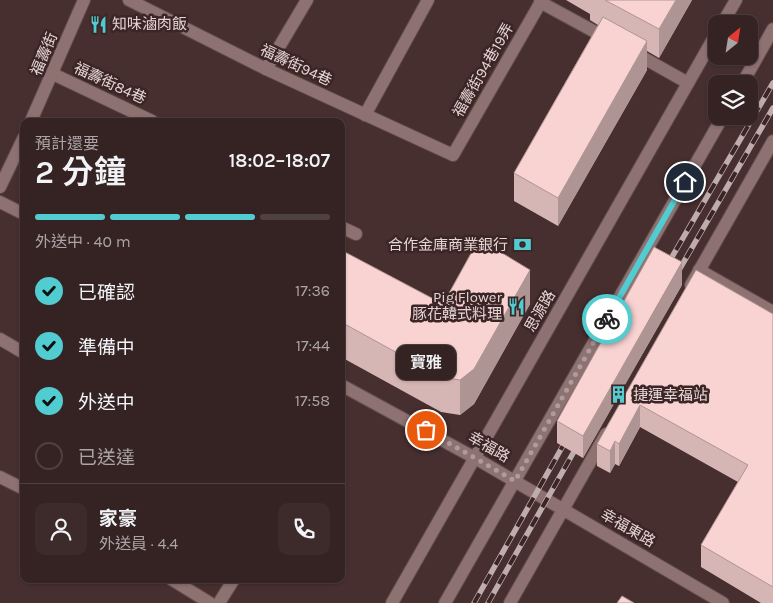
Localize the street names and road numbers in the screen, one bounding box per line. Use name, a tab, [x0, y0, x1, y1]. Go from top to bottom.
street label: 福壽街94巷19弄	[449, 20, 517, 120]
street label: 福壽街	[27, 30, 61, 78]
street label: 福壽街94巷	[257, 41, 335, 89]
street label: 福壽街84巷	[71, 58, 149, 108]
street label: 思源路	[521, 287, 559, 335]
street label: 幸福路	[465, 428, 513, 466]
street label: 幸福東路	[598, 505, 658, 551]

